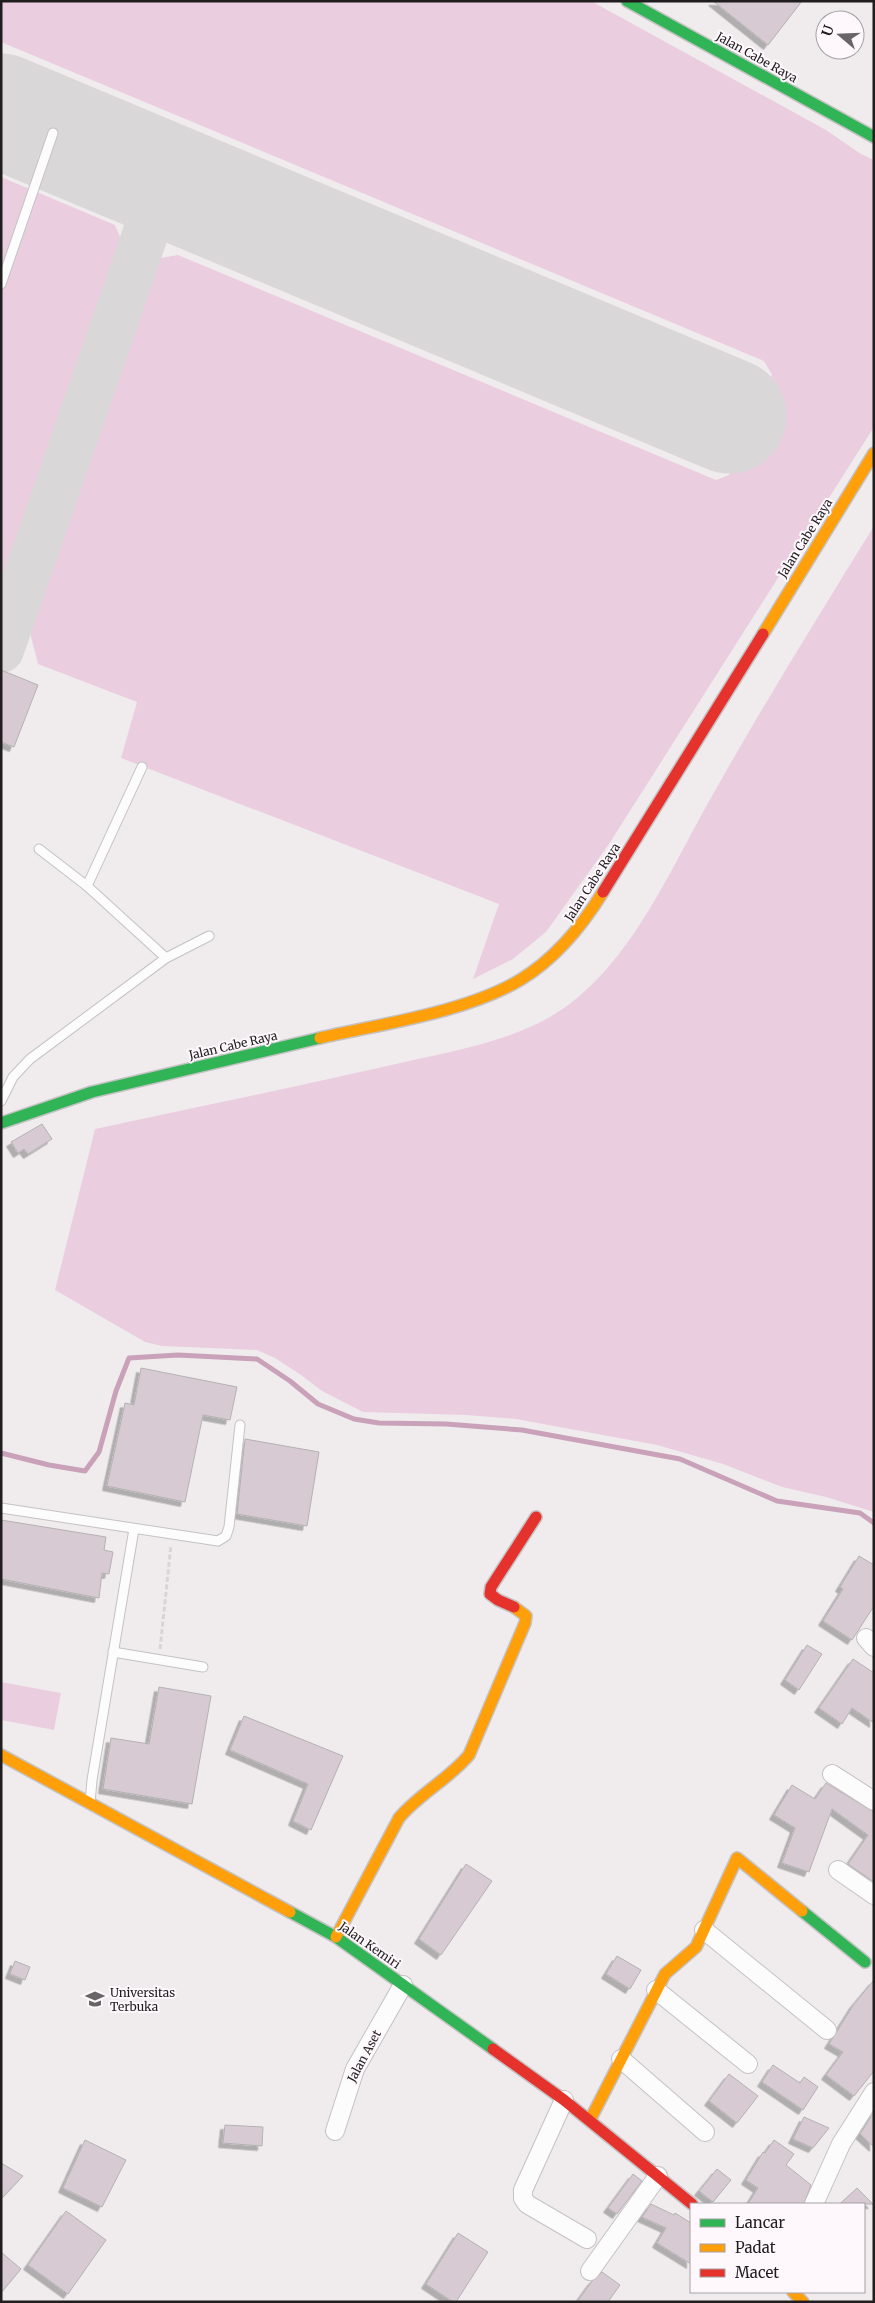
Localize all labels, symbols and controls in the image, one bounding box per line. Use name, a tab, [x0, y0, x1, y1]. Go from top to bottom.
north arrow	[815, 10, 865, 60]
text: U	[818, 22, 838, 39]
street label: Jalan Cabe Raya	[713, 28, 801, 86]
street label: Jalan Cabe Raya	[774, 495, 836, 581]
street label: Jalan Cabe Raya	[561, 840, 623, 925]
street label: Jalan Cabe Raya	[186, 1027, 279, 1063]
street label: Jalan Kemiri	[336, 1918, 404, 1972]
place label: Universitas Terbuka	[110, 1985, 175, 2014]
school or university icon: Universitas Terbuka	[84, 1988, 106, 2010]
street label: Jalan Aset	[344, 2027, 384, 2086]
legend	[690, 2203, 865, 2293]
text: Lancar	[735, 2213, 785, 2232]
text: Padat	[735, 2238, 776, 2257]
text: Macet	[735, 2263, 779, 2282]

